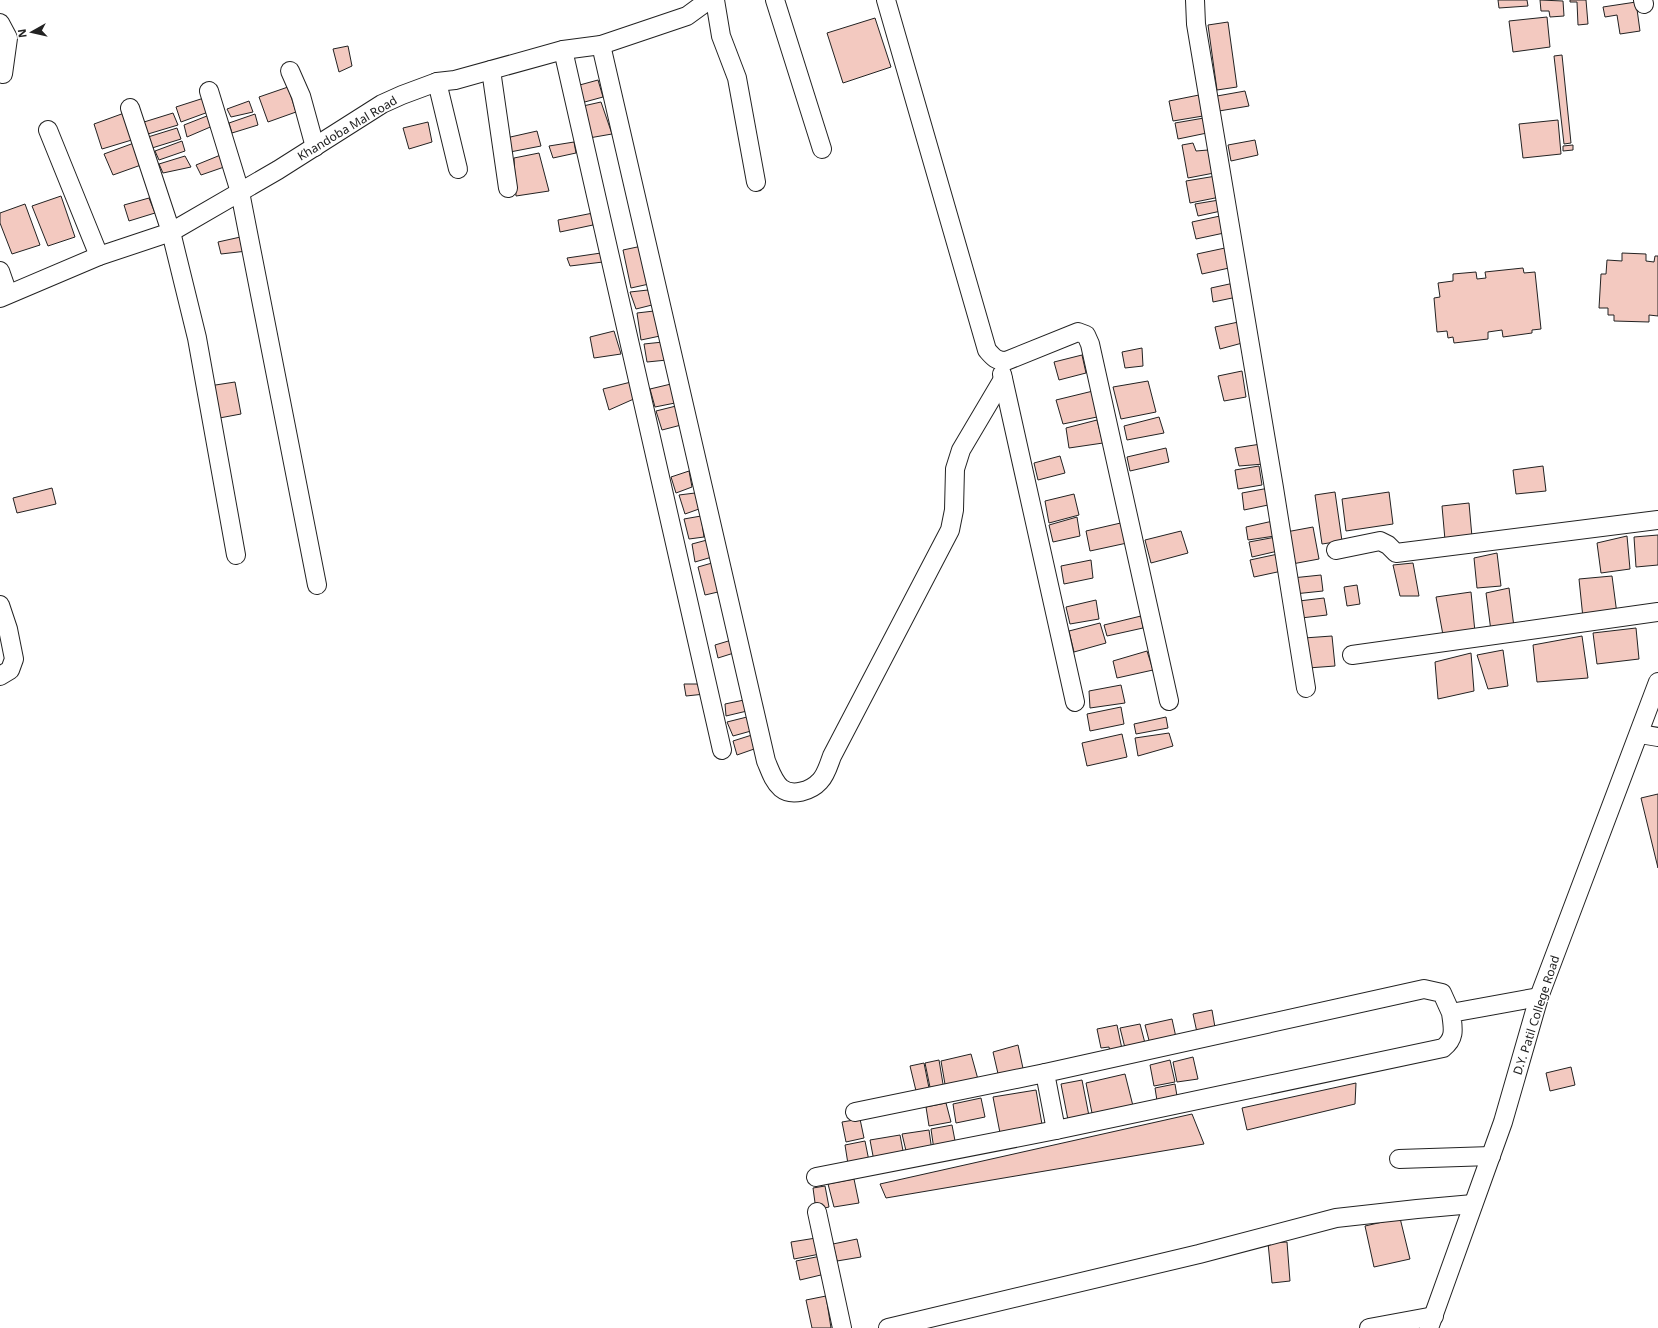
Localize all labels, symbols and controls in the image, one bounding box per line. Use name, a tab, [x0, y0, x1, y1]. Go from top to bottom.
north arrow	[12, 12, 52, 52]
text: N	[14, 28, 30, 39]
street label: Khandoba Mal Road	[294, 91, 400, 165]
street label: D.Y. Patil College Road	[1509, 953, 1563, 1077]

